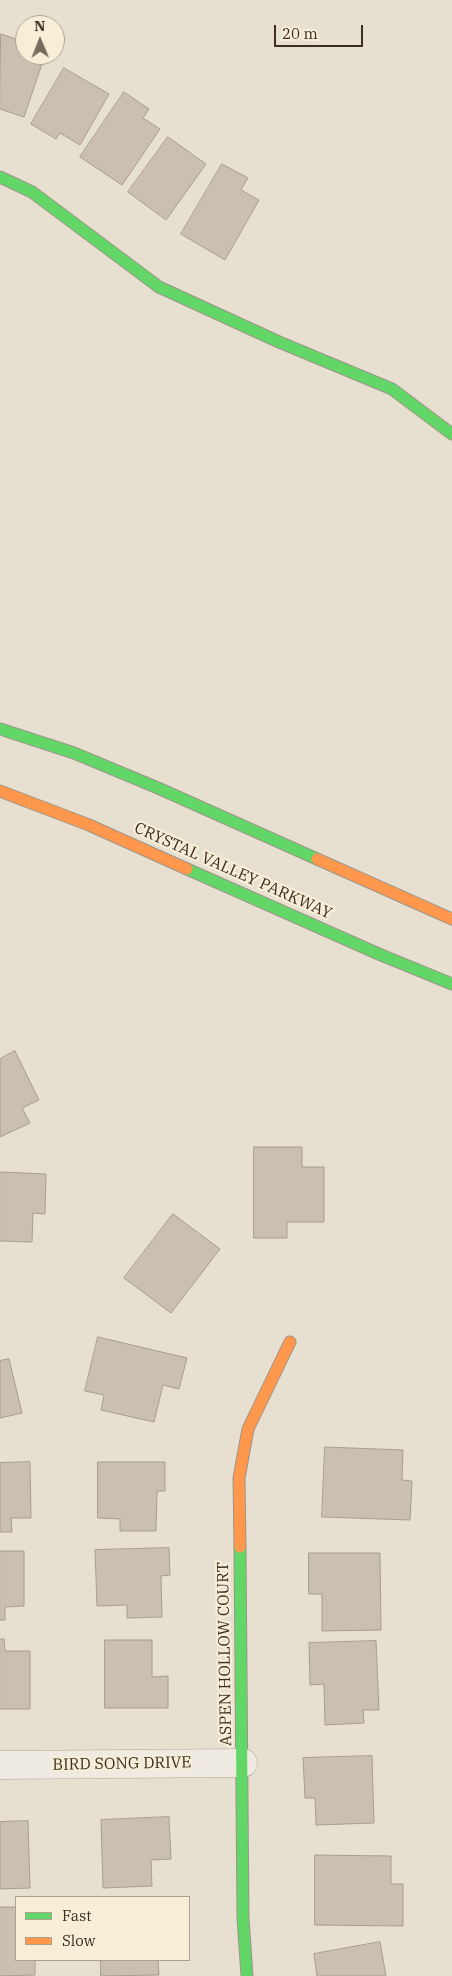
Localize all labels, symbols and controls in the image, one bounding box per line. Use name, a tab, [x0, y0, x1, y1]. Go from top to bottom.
north arrow	[15, 15, 65, 65]
scale bar	[277, 15, 366, 47]
text: N	[34, 17, 45, 35]
text: 20 m	[282, 24, 318, 43]
street label: CRYSTAL VALLEY PARKWAY	[131, 819, 335, 923]
street label: ASPEN HOLLOW COURT	[214, 1562, 236, 1746]
street label: BIRD SONG DRIVE	[52, 1753, 192, 1775]
legend	[15, 1896, 190, 1961]
text: Fast	[62, 1906, 92, 1925]
text: Slow	[62, 1931, 95, 1950]

